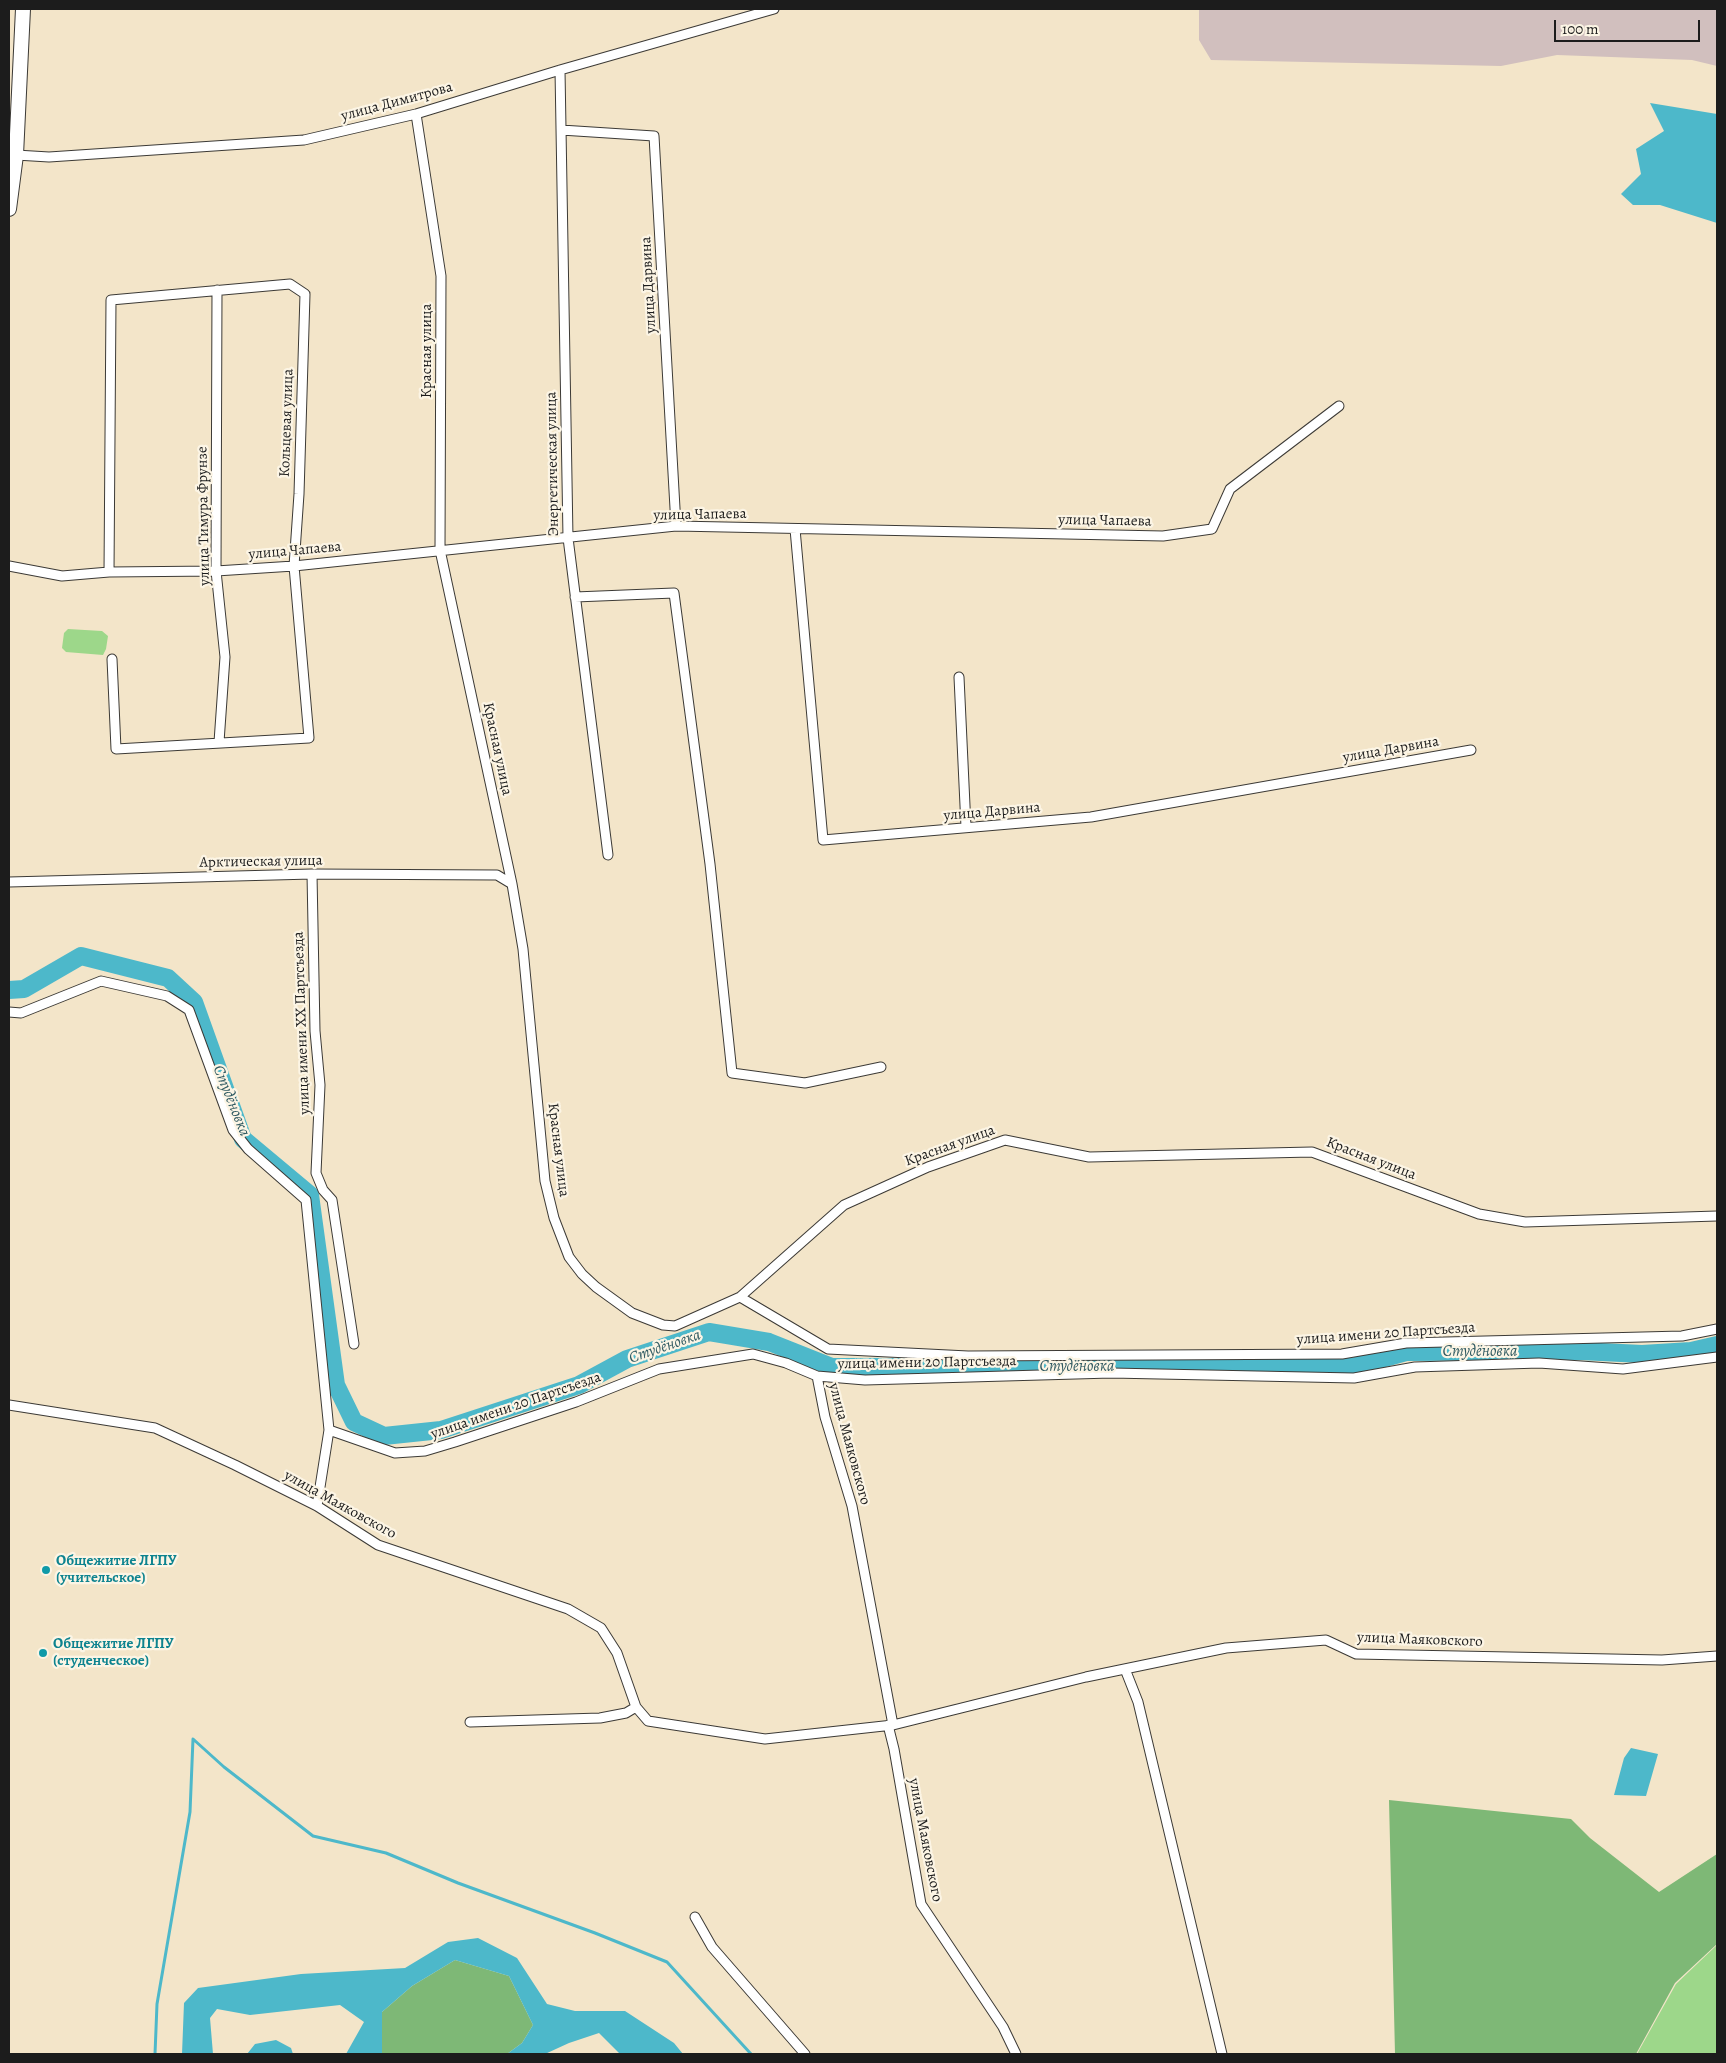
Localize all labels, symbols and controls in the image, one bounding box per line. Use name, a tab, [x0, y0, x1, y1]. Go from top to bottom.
scale bar	[1556, 10, 1702, 42]
text: 100 m	[1562, 19, 1599, 39]
street label: улица Димитрова	[339, 78, 455, 126]
street label: улица Дарвина	[637, 236, 661, 334]
street label: Красная улица	[418, 304, 436, 398]
street label: Кольцевая улица	[276, 368, 298, 478]
street label: Энергетическая улица	[543, 392, 563, 536]
street label: улица Тимура Фрунзе	[194, 446, 214, 586]
street label: улица Чапаева	[653, 505, 747, 525]
street label: улица Чапаева	[1058, 511, 1152, 531]
street label: улица Чапаева	[248, 538, 342, 564]
street label: Красная улица	[478, 701, 516, 797]
street label: улица Дарвина	[1342, 733, 1440, 767]
street label: улица Дарвина	[943, 799, 1041, 825]
street label: Арктическая улица	[199, 852, 323, 872]
street label: улица имени ХХ Партсъезда	[290, 931, 314, 1115]
water label: Студёновка	[208, 1063, 254, 1139]
street label: Красная улица	[543, 1102, 573, 1198]
street label: Красная улица	[902, 1121, 998, 1171]
street label: Красная улица	[1324, 1134, 1418, 1184]
street label: улица имени 20 Партсъезда	[1296, 1319, 1476, 1349]
water label: Студёновка	[627, 1326, 703, 1368]
water label: Студёновка	[1443, 1342, 1517, 1362]
street label: улица имени 20 Партсъезда	[837, 1352, 1017, 1374]
water label: Студёновка	[1040, 1357, 1114, 1377]
street label: улица имени 20 Партсъезда	[429, 1368, 603, 1444]
street label: улица Маяковского	[824, 1381, 874, 1507]
street label: улица Маяковского	[281, 1467, 399, 1543]
place label: Общежитие ЛГПУ (учительское)	[56, 1552, 177, 1587]
marker: Общежитие ЛГПУ (учительское)	[40, 1564, 52, 1576]
street label: улица Маяковского	[1357, 1629, 1483, 1651]
place label: Общежитие ЛГПУ (студенческое)	[53, 1635, 174, 1670]
marker: Общежитие ЛГПУ (студенческое)	[37, 1647, 49, 1659]
street label: улица Маяковского	[904, 1777, 946, 1903]

